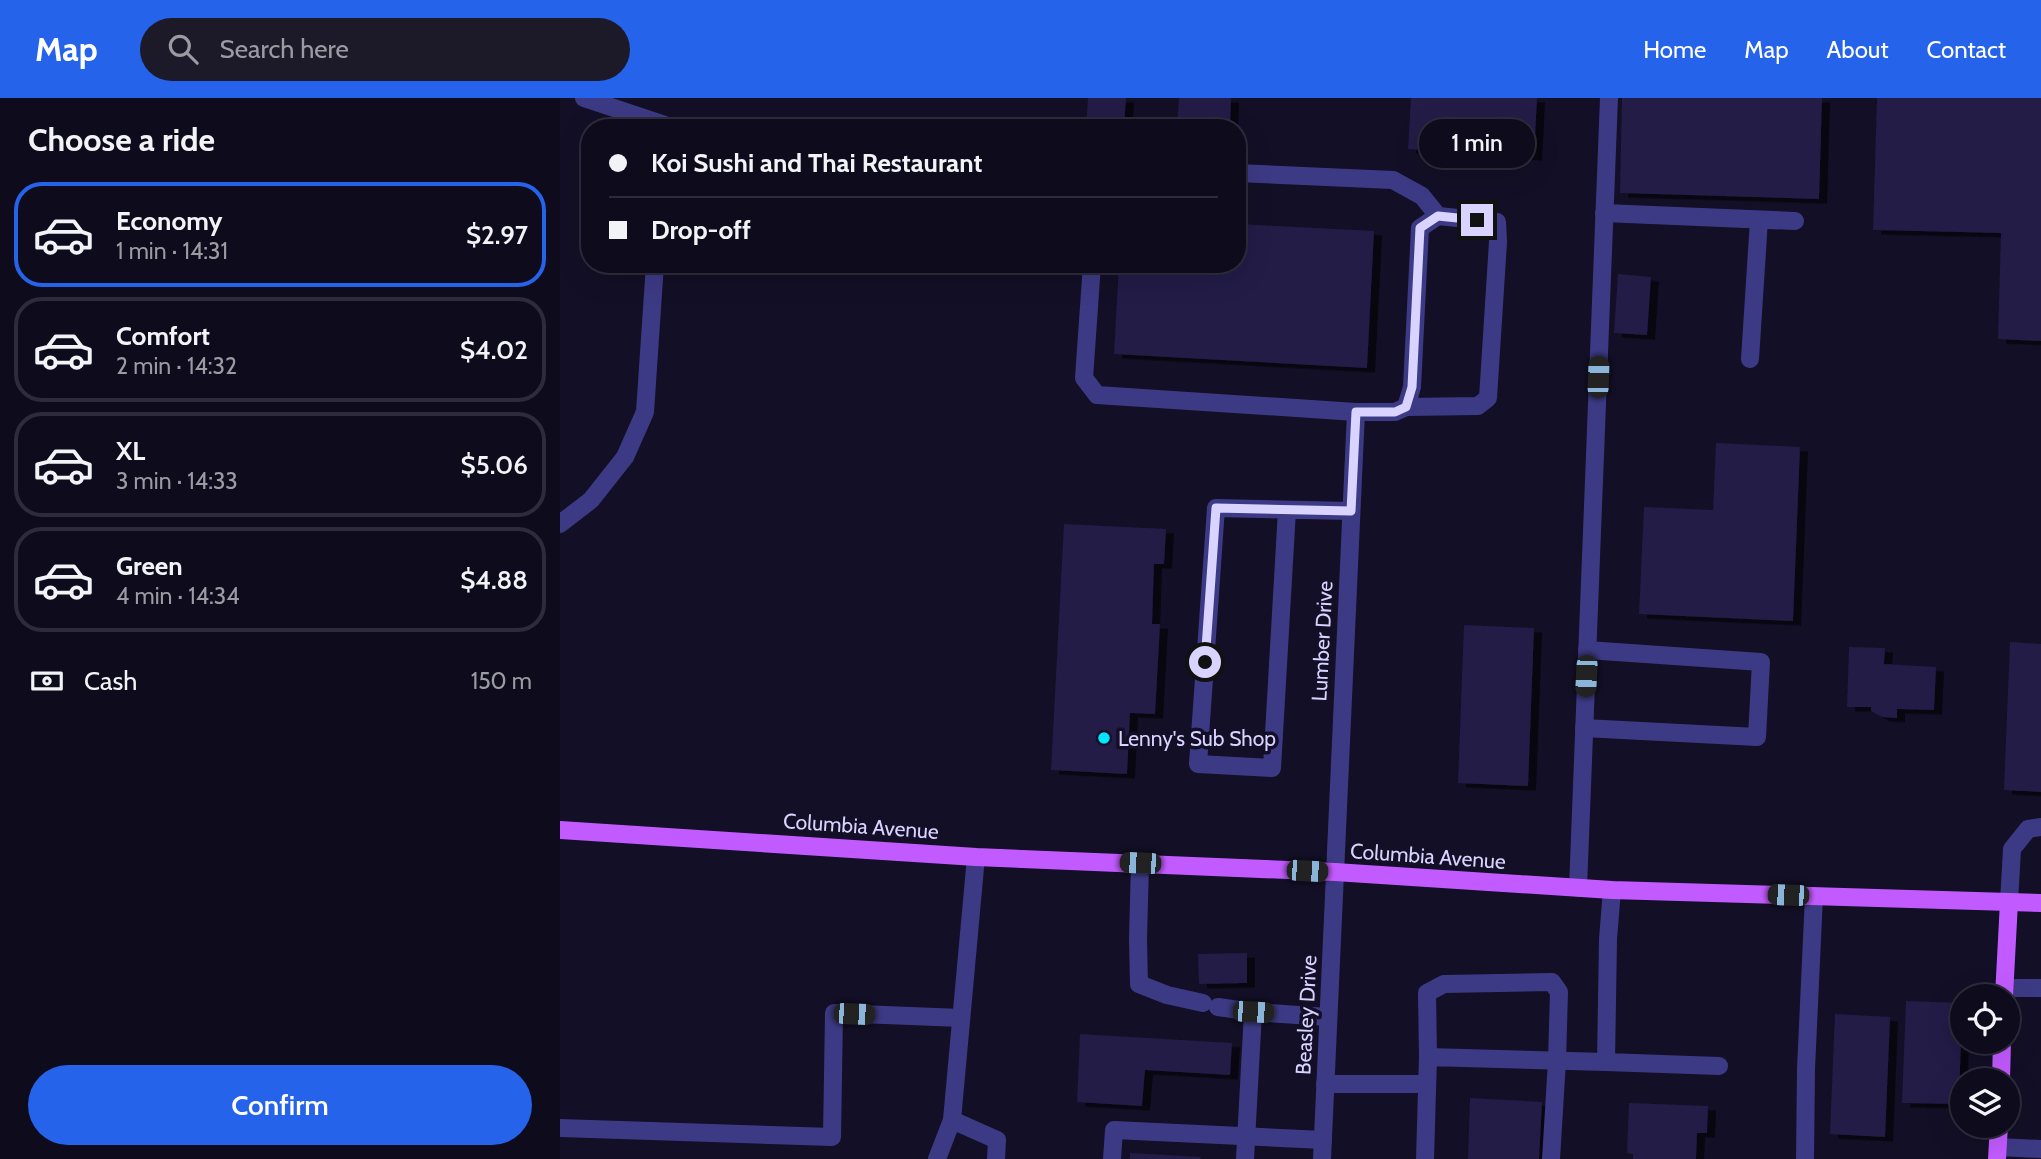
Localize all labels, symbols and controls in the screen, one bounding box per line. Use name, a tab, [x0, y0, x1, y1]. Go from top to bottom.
search box	[140, 18, 630, 81]
text: Map	[35, 29, 98, 69]
icon: search	[164, 30, 202, 68]
text: Search here	[220, 33, 349, 65]
text: Home	[1643, 35, 1706, 64]
text: Map	[1744, 35, 1789, 64]
text: About	[1827, 35, 1889, 64]
text: Contact	[1927, 35, 2006, 64]
callout: 1 min	[1419, 118, 1535, 167]
text: Choose a ride	[28, 120, 215, 159]
text: 1 min	[1451, 129, 1503, 157]
text: Koi Sushi and Thai Restaurant	[651, 147, 982, 179]
icon: car	[32, 203, 95, 266]
route end	[1461, 204, 1493, 236]
text: Economy	[116, 205, 222, 237]
text: Drop-off	[651, 214, 751, 246]
text: $2.97	[466, 219, 528, 251]
text: 1 min · 14:31	[116, 237, 228, 265]
icon: car	[32, 318, 95, 381]
text: Comfort	[116, 320, 210, 352]
text: $4.02	[460, 334, 528, 366]
text: 2 min · 14:32	[116, 352, 237, 380]
car	[1587, 356, 1610, 398]
icon: car	[32, 433, 95, 496]
text: XL	[116, 435, 145, 467]
text: $5.06	[461, 449, 528, 481]
text: 3 min · 14:33	[116, 467, 238, 495]
icon: car	[32, 548, 95, 611]
text: Green	[116, 550, 183, 582]
text: $4.88	[460, 564, 528, 596]
street label: Lumber Drive	[1306, 580, 1338, 702]
text: 4 min · 14:34	[116, 582, 240, 610]
route start	[1189, 646, 1221, 678]
car	[1575, 654, 1598, 698]
icon: cash	[28, 662, 66, 700]
text: Cash	[84, 665, 137, 697]
text: 150 m	[471, 667, 532, 695]
place label: Lenny's Sub Shop	[1118, 726, 1276, 751]
marker: Lenny's Sub Shop	[1096, 730, 1112, 746]
street label: Columbia Avenue	[782, 808, 940, 844]
street label: Columbia Avenue	[1349, 838, 1507, 874]
car	[1119, 852, 1162, 874]
car	[1286, 859, 1329, 883]
car	[1767, 884, 1810, 906]
street label: Beasley Drive	[1290, 954, 1322, 1076]
map controls	[1950, 984, 2020, 1138]
button: locate	[1950, 984, 2020, 1054]
car	[1232, 1000, 1275, 1024]
car	[833, 1003, 876, 1025]
button: Confirm	[28, 1065, 532, 1145]
button: layers	[1950, 1068, 2020, 1138]

